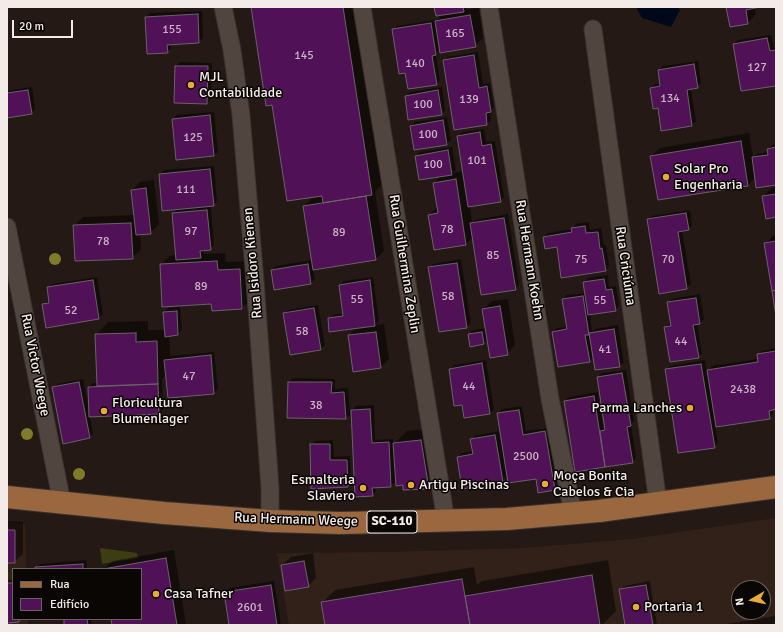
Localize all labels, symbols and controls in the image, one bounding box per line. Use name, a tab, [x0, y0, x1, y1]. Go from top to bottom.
scale bar	[14, 12, 75, 38]
text: 20 m	[19, 19, 44, 34]
house number: 155	[162, 23, 182, 37]
house number: 165	[445, 27, 465, 41]
house number: 145	[294, 49, 314, 63]
house number: 140	[405, 57, 425, 71]
house number: 127	[747, 61, 767, 75]
place label: MJL Contabilidade	[199, 69, 282, 102]
marker: MJL Contabilidade	[186, 80, 196, 90]
house number: 134	[660, 92, 680, 106]
house number: 139	[459, 93, 479, 107]
house number: 100	[413, 98, 433, 112]
house number: 100	[418, 128, 438, 142]
house number: 125	[183, 131, 203, 145]
house number: 101	[467, 154, 487, 168]
house number: 100	[423, 158, 443, 172]
place label: Solar Pro Engenharia	[674, 161, 743, 194]
marker: Solar Pro Engenharia	[661, 172, 671, 182]
house number: 111	[176, 183, 196, 197]
street label: Rua Guilhermina Zeplin	[385, 193, 423, 335]
street label: Rua Hermann Koehn	[511, 199, 547, 321]
street label: Rua Isidoro Kienen	[240, 207, 266, 319]
house number: 78	[441, 223, 453, 237]
house number: 97	[185, 225, 197, 239]
street label: Rua Criciúma	[611, 225, 639, 307]
house number: 89	[333, 226, 345, 240]
house number: 78	[97, 235, 109, 249]
house number: 85	[487, 249, 499, 263]
house number: 75	[575, 253, 587, 267]
house number: 70	[662, 253, 674, 267]
house number: 89	[195, 280, 207, 294]
house number: 58	[442, 290, 454, 304]
house number: 55	[351, 293, 363, 307]
house number: 55	[594, 294, 606, 308]
house number: 52	[65, 304, 77, 318]
street label: Rua Victor Weege	[17, 312, 53, 418]
house number: 58	[296, 325, 308, 339]
house number: 44	[675, 335, 687, 349]
house number: 41	[599, 343, 611, 357]
house number: 47	[183, 370, 195, 384]
house number: 44	[463, 380, 475, 394]
house number: 2438	[730, 383, 756, 397]
place label: Floricultura Blumenlager	[112, 395, 189, 428]
house number: 38	[310, 399, 322, 413]
place label: Parma Lanches	[592, 400, 682, 416]
marker: Parma Lanches	[685, 403, 695, 413]
marker: Floricultura Blumenlager	[99, 406, 109, 416]
house number: 2500	[513, 450, 539, 464]
place label: Moça Bonita Cabelos & Cia	[553, 468, 634, 500]
place label: Esmalteria Slaviero	[291, 472, 355, 504]
place label: Artigu Piscinas	[419, 477, 509, 493]
marker: Moça Bonita Cabelos & Cia	[540, 479, 550, 489]
marker: Artigu Piscinas	[406, 480, 416, 490]
marker: Esmalteria Slaviero	[358, 483, 368, 493]
street label: Rua Hermann Weege	[234, 509, 358, 531]
road number: SC-110	[367, 511, 417, 533]
legend	[12, 568, 142, 620]
text: Rua	[50, 577, 70, 592]
north arrow	[731, 580, 771, 620]
place label: Casa Tafner	[164, 586, 233, 602]
marker: Casa Tafner	[151, 589, 161, 599]
text: Edifício	[50, 597, 89, 612]
text: N	[733, 597, 747, 607]
place label: Portaria 1	[644, 599, 703, 615]
house number: 2601	[237, 601, 263, 615]
marker: Portaria 1	[631, 602, 641, 612]

